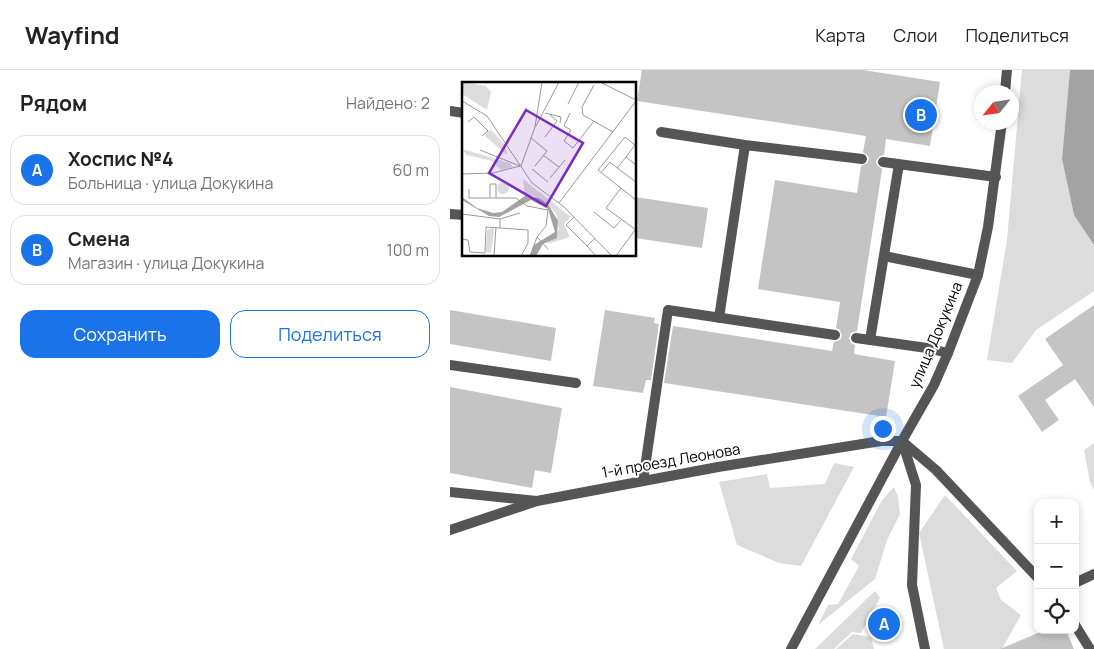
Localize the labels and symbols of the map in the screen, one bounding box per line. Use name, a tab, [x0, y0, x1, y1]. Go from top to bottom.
inset map	[462, 82, 636, 256]
north arrow	[974, 85, 1019, 130]
pin: B	[905, 96, 937, 134]
street label: улица Докукина	[904, 278, 967, 391]
your location	[870, 416, 896, 442]
street label: 1-й проезд Леонова	[600, 438, 742, 483]
pin: A	[868, 605, 900, 643]

